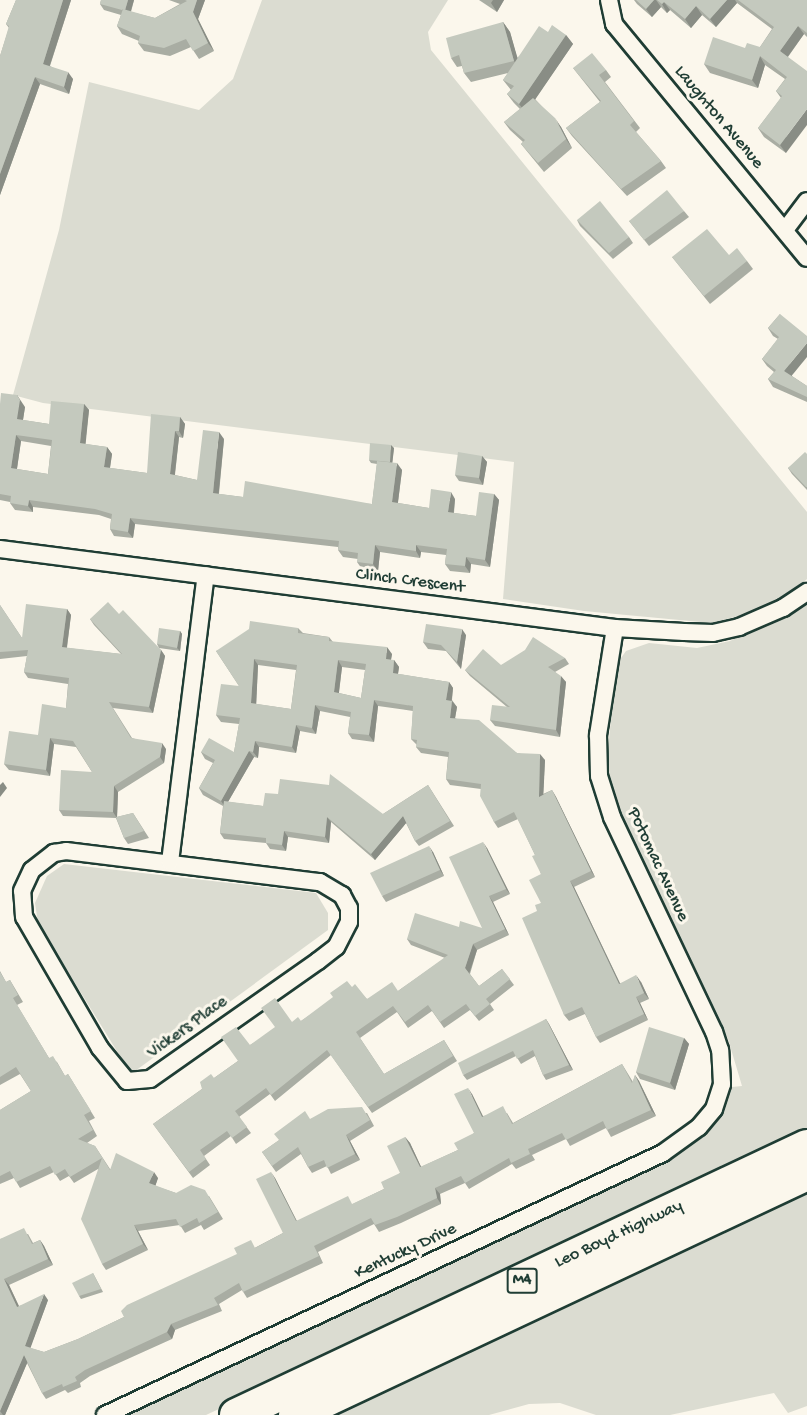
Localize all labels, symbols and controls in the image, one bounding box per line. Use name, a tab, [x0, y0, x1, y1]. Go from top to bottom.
street label: Laughton Avenue	[668, 62, 768, 174]
street label: Clinch Crescent	[354, 565, 466, 599]
street label: Potomac Avenue	[621, 805, 693, 925]
street label: Vickers Place	[144, 992, 232, 1064]
street label: Leo Boyd Highway	[552, 1196, 686, 1274]
street label: Kentucky Drive	[352, 1219, 460, 1285]
road number: M4	[506, 1268, 538, 1294]

